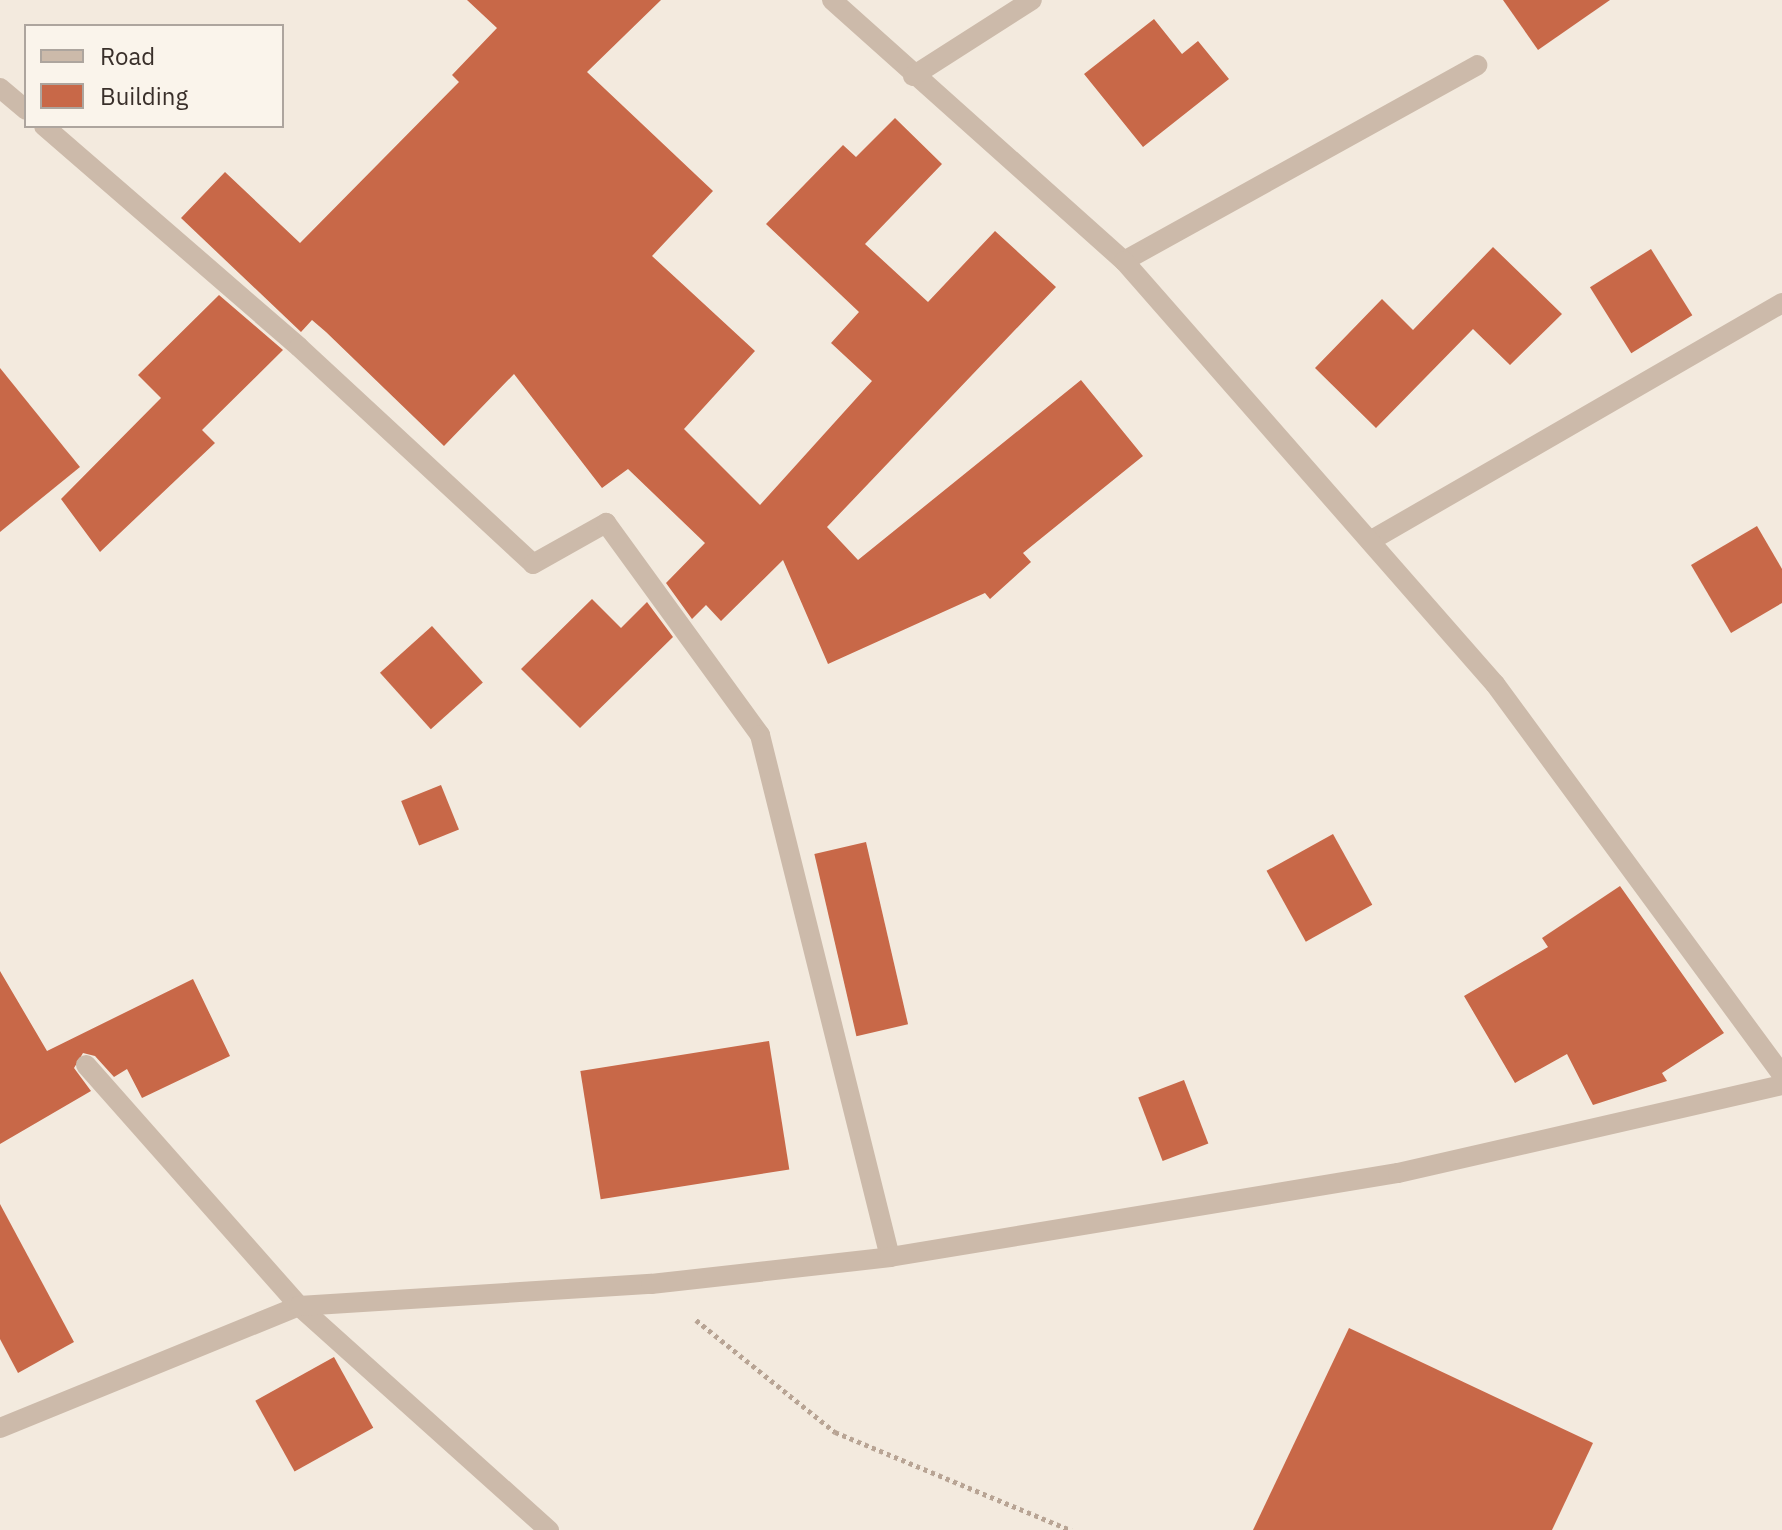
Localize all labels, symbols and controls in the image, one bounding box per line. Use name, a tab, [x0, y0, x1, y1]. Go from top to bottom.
legend	[24, 24, 284, 128]
text: Road	[100, 40, 155, 72]
text: Building	[100, 80, 188, 112]

